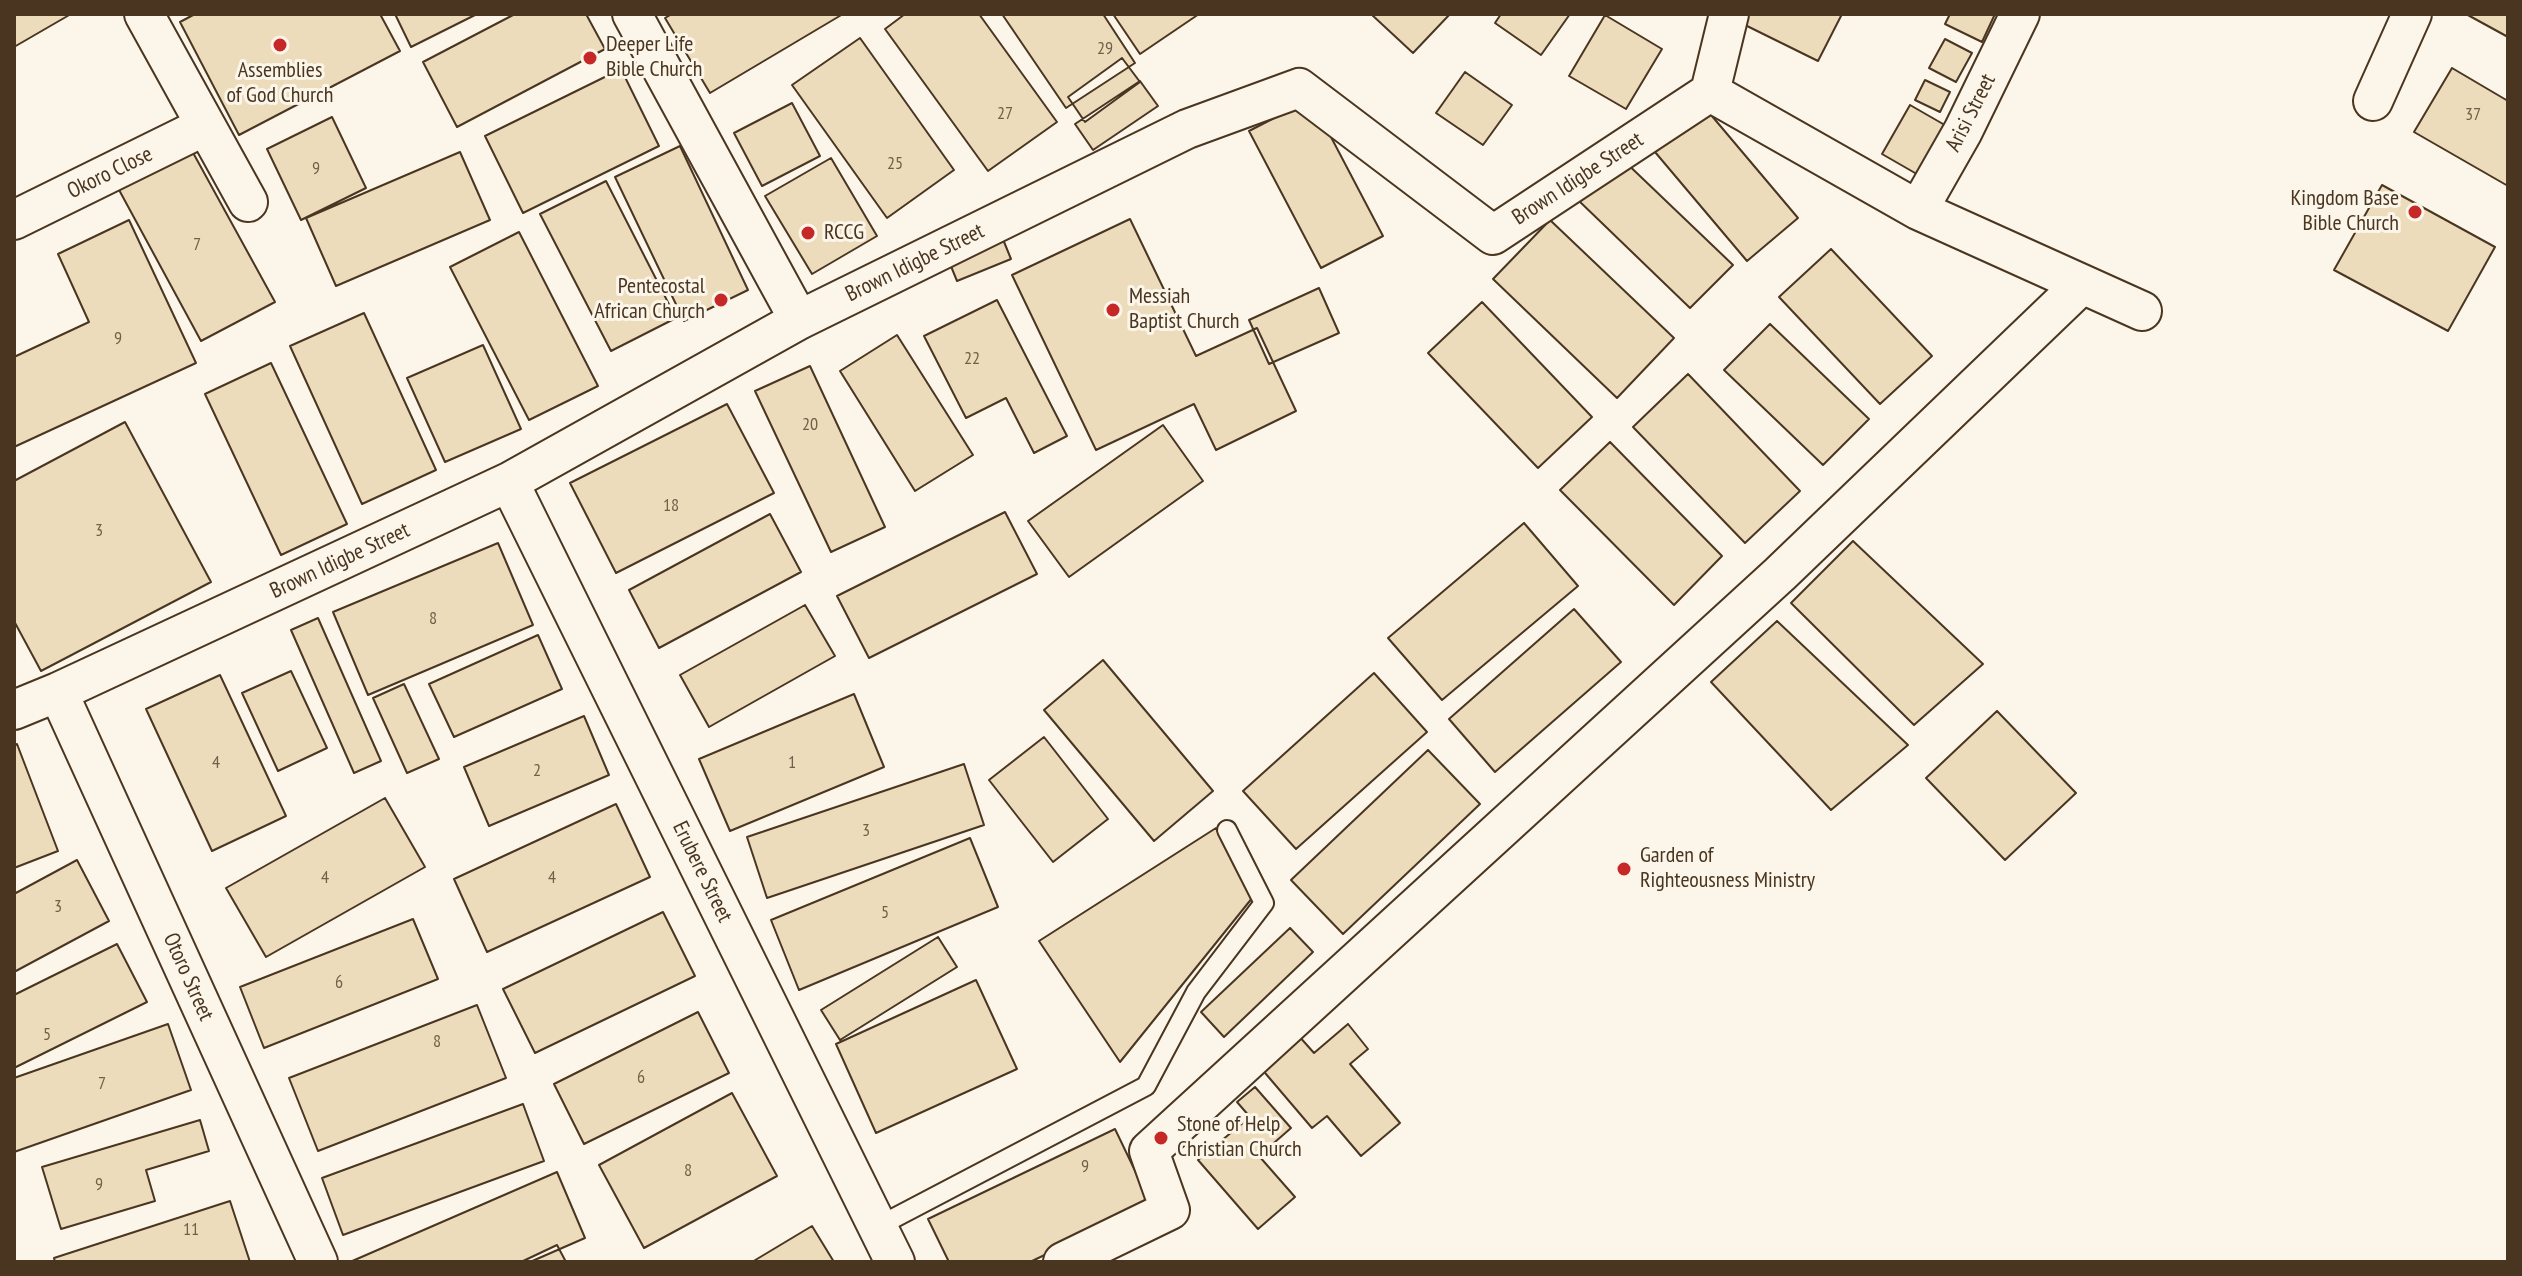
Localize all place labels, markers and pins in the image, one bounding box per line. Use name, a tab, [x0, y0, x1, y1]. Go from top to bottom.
place label: Deeper Life Bible Church	[606, 32, 702, 84]
marker: Assemblies of God Church	[271, 36, 289, 54]
marker: Deeper Life Bible Church	[581, 49, 599, 67]
place label: Assemblies of God Church	[227, 58, 333, 110]
place label: Kingdom Base Bible Church	[2291, 186, 2399, 238]
marker: Kingdom Base Bible Church	[2406, 203, 2424, 221]
place label: RCCG	[824, 220, 864, 246]
marker: RCCG	[799, 224, 817, 242]
place label: Pentecostal African Church	[594, 274, 705, 326]
place label: Messiah Baptist Church	[1129, 284, 1240, 336]
marker: Pentecostal African Church	[712, 291, 730, 309]
marker: Messiah Baptist Church	[1104, 301, 1122, 319]
place label: Garden of Righteousness Ministry	[1640, 843, 1815, 894]
marker: Garden of Righteousness Ministry	[1615, 860, 1633, 878]
place label: Stone of Help Christian Church	[1177, 1112, 1302, 1164]
marker: Stone of Help Christian Church	[1152, 1129, 1170, 1147]

